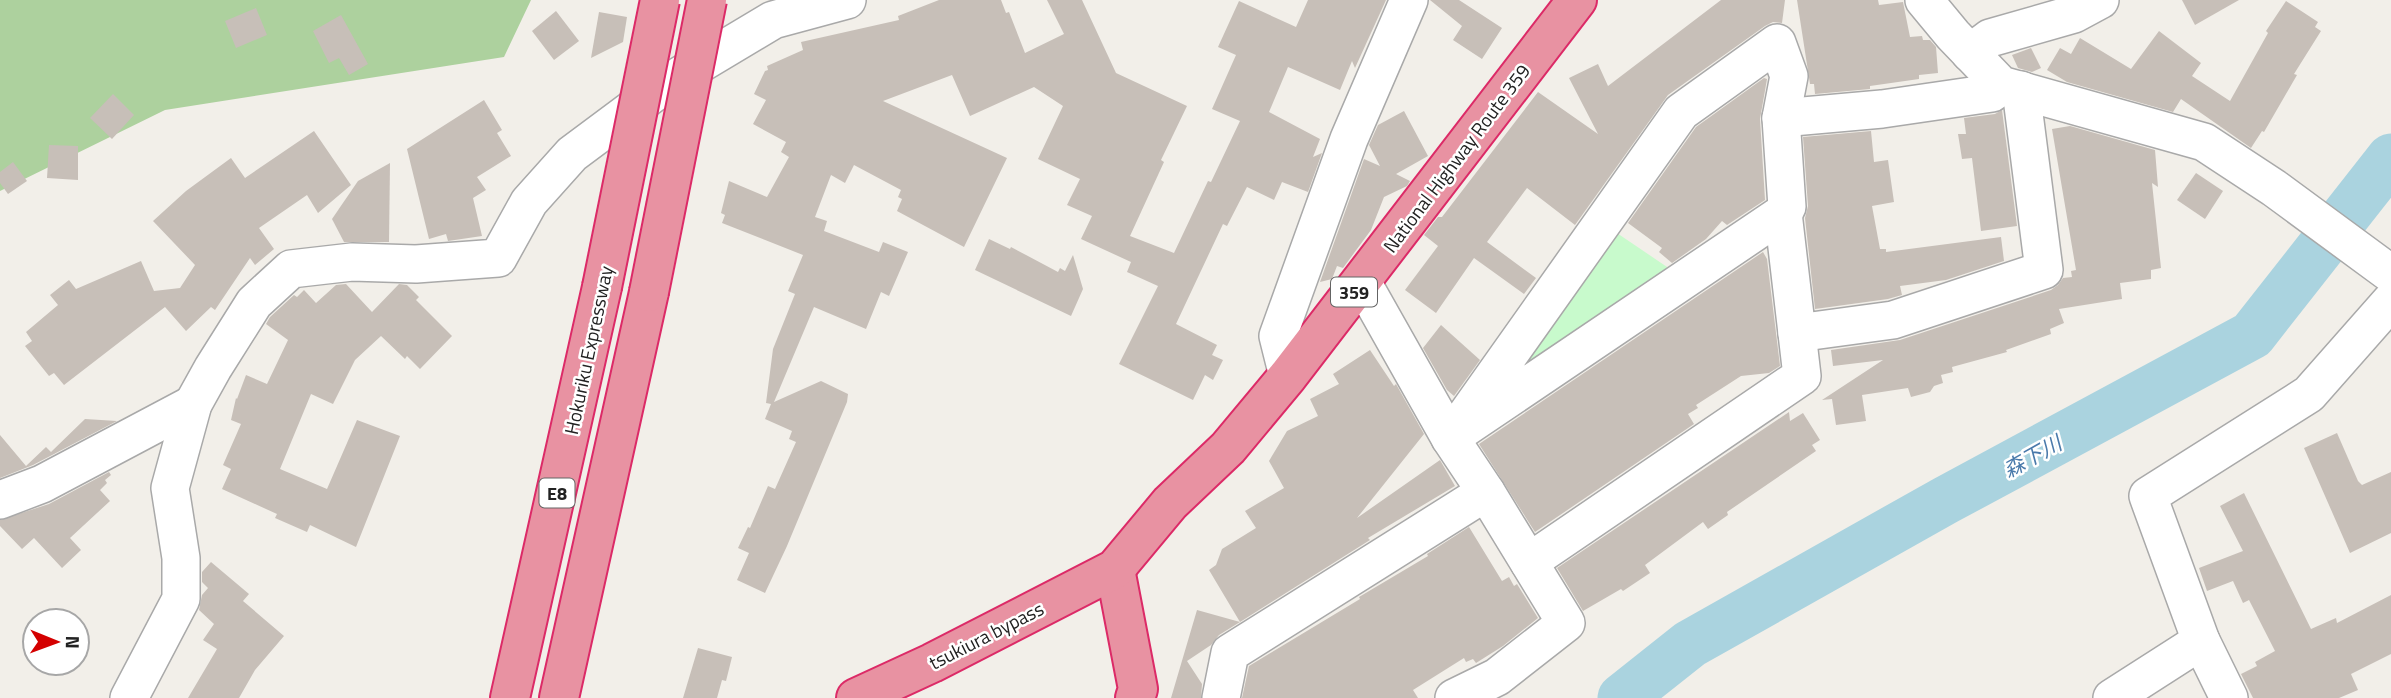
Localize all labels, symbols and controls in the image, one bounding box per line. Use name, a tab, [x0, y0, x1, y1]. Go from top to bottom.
street label: National Highway Route 359	[1375, 58, 1537, 258]
street label: Hokuriku Expressway	[556, 263, 620, 437]
road number: 359	[1331, 278, 1377, 306]
water label: 森下川	[1997, 426, 2069, 485]
road number: E8	[540, 478, 574, 508]
street label: tsukiura bypass	[924, 594, 1049, 676]
north arrow	[21, 607, 91, 677]
text: N	[59, 635, 88, 649]

